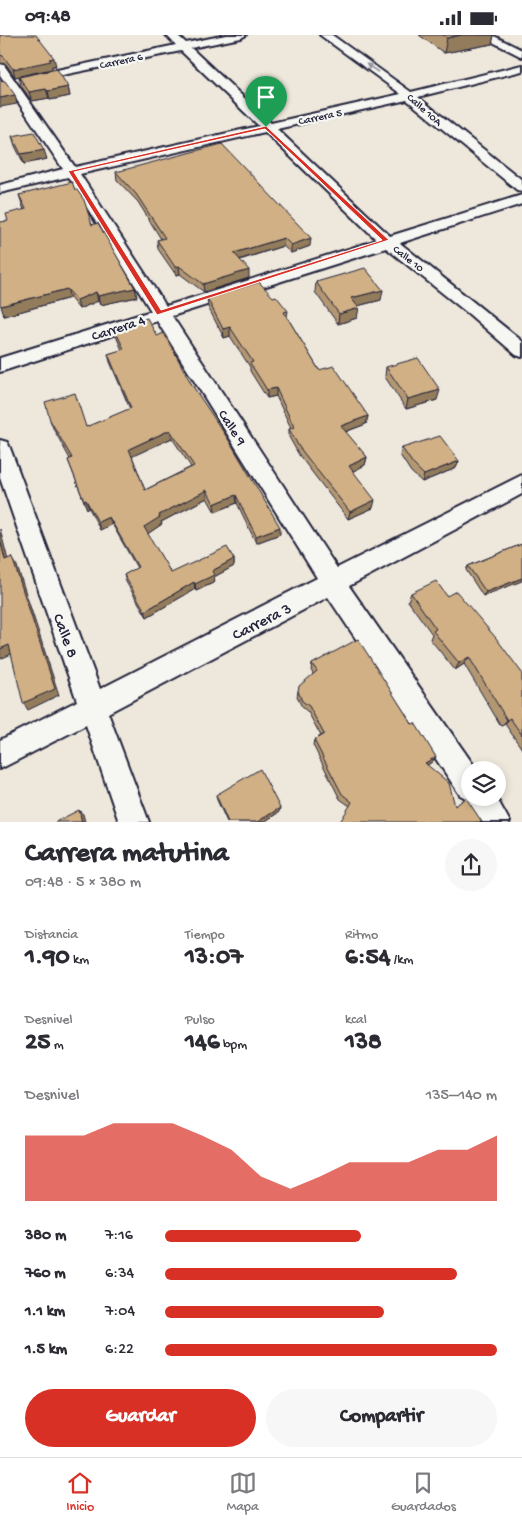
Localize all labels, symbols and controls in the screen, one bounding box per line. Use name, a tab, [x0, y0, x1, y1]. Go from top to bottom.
text: 09:48	[25, 6, 71, 29]
street label: Carrera 6	[99, 51, 144, 72]
one-way arrow	[365, 63, 379, 73]
pin	[245, 76, 287, 127]
icon: arrive	[252, 83, 280, 111]
street label: Calle 10A	[404, 92, 444, 129]
street label: Carrera 5	[298, 107, 343, 128]
street label: Calle 10	[390, 244, 426, 275]
street label: Carrera 4	[90, 313, 148, 346]
street label: Calle 9	[213, 407, 249, 449]
street label: Carrera 3	[230, 600, 295, 646]
street label: Calle 8	[47, 612, 80, 661]
map controls	[461, 761, 506, 806]
button: layers	[461, 761, 506, 806]
text: Carrera matutina	[25, 838, 228, 871]
button: share	[445, 839, 497, 891]
text: 09:48 · 5 × 380 m	[25, 874, 141, 893]
text: Distancia	[25, 927, 78, 944]
text: Tiempo	[185, 927, 225, 944]
text: Ritmo	[345, 927, 378, 944]
text: 1.90	[25, 944, 70, 973]
text: 13:07	[185, 944, 243, 973]
text: 6:54	[345, 944, 391, 973]
text: km	[70, 952, 89, 969]
text: /km	[391, 952, 413, 969]
text: Desnivel	[25, 1012, 73, 1029]
text: Pulso	[185, 1012, 215, 1029]
text: kcal	[345, 1012, 367, 1029]
text: 25	[25, 1029, 50, 1058]
text: 146	[185, 1029, 220, 1058]
text: 138	[345, 1029, 382, 1058]
text: m	[50, 1037, 64, 1054]
text: bpm	[220, 1037, 247, 1054]
text: Desnivel	[25, 1087, 79, 1106]
text: 135–140 m	[426, 1087, 497, 1106]
text: 380 m	[25, 1227, 66, 1246]
text: 7:16	[105, 1227, 133, 1246]
text: 760 m	[25, 1265, 66, 1284]
text: 6:34	[105, 1265, 134, 1284]
text: 1.1 km	[25, 1303, 65, 1322]
text: 7:04	[105, 1303, 135, 1322]
text: 1.5 km	[25, 1341, 67, 1360]
text: 6:22	[105, 1341, 134, 1360]
button: Guardar	[25, 1389, 256, 1447]
button: Compartir	[266, 1389, 497, 1447]
tab: Inicio	[66, 1469, 94, 1516]
tab: Mapa	[227, 1469, 259, 1516]
tab: Guardados	[391, 1469, 456, 1516]

